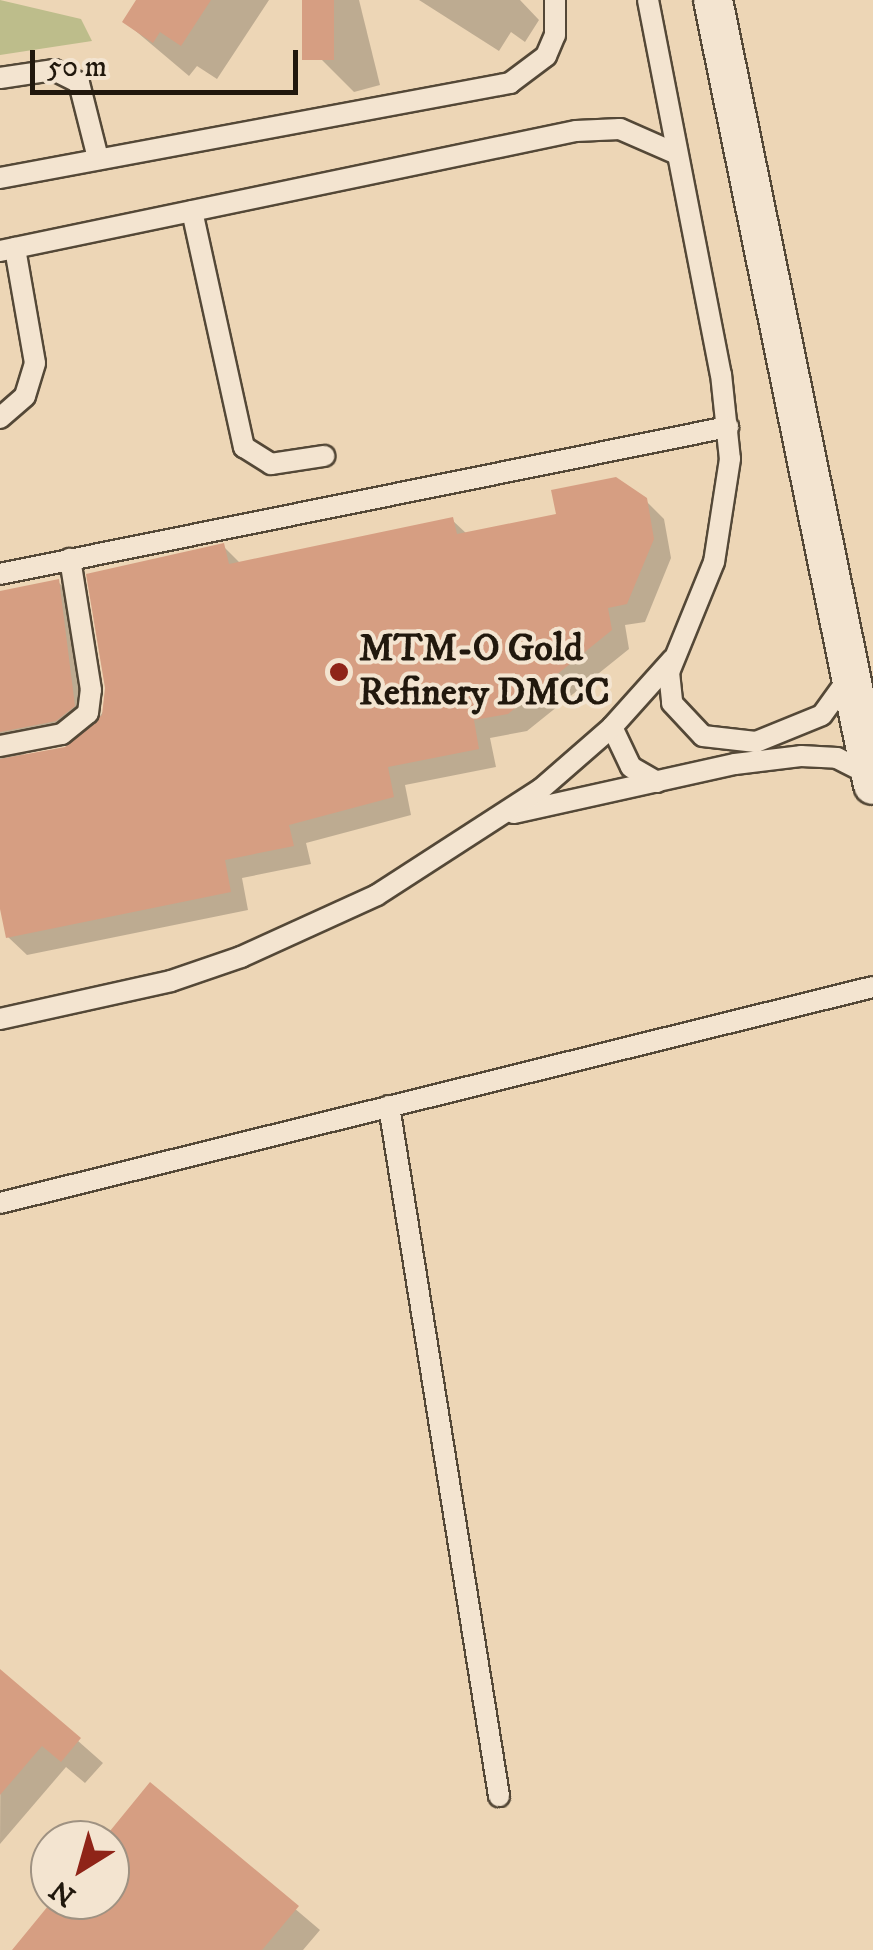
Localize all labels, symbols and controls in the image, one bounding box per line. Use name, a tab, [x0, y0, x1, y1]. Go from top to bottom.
scale bar	[35, 30, 302, 92]
text: 50 m	[47, 49, 107, 86]
place label: MTM-O Gold Refinery DMCC	[359, 627, 610, 716]
marker: MTM-O Gold Refinery DMCC	[328, 661, 350, 683]
north arrow	[30, 1820, 130, 1920]
text: N	[43, 1872, 83, 1914]

